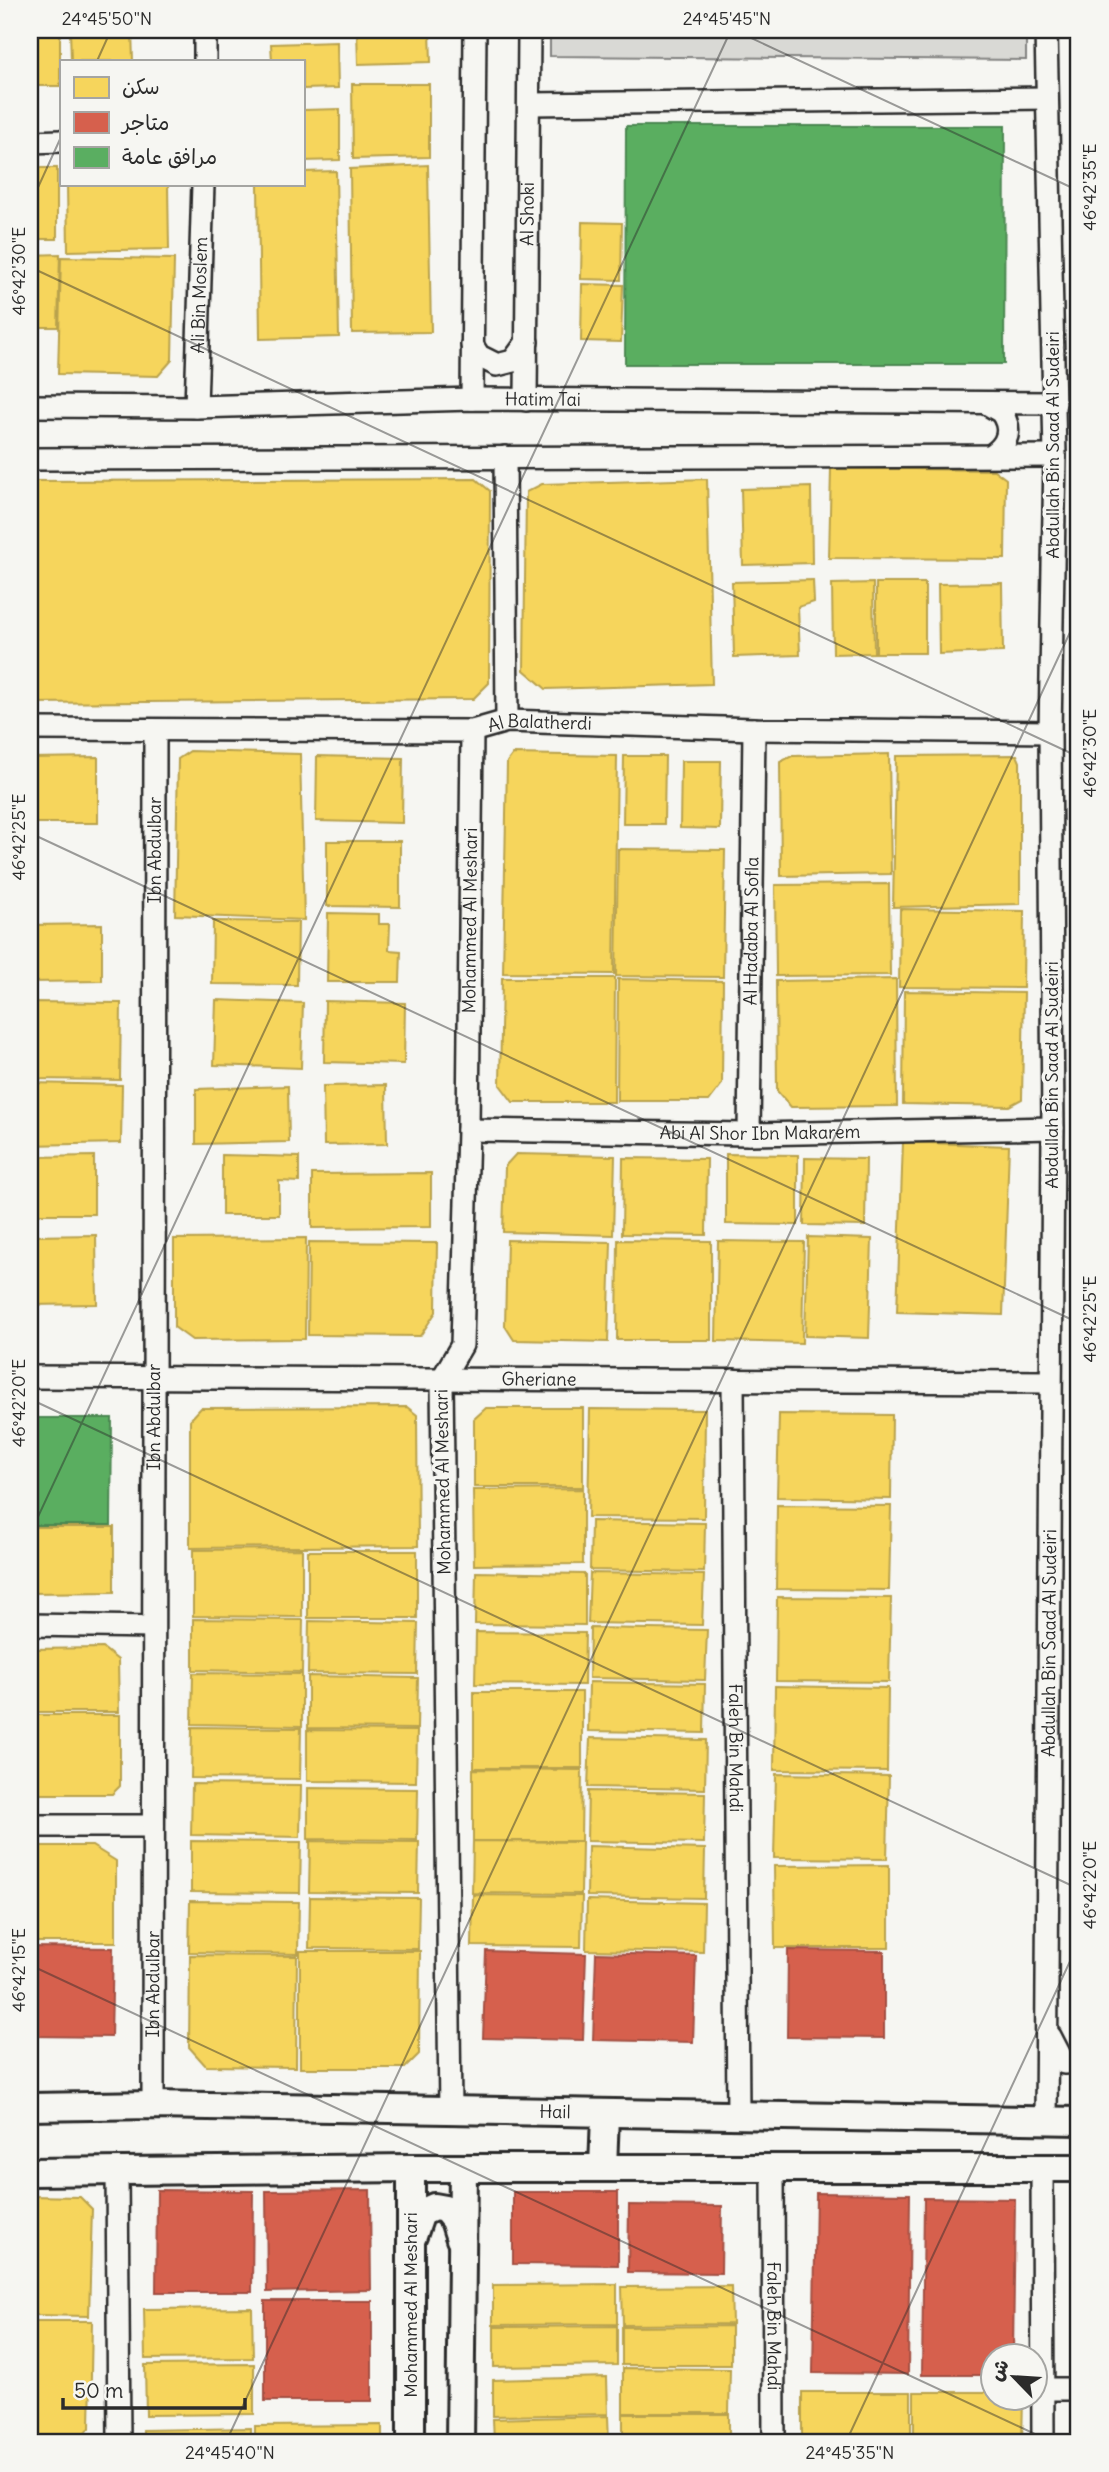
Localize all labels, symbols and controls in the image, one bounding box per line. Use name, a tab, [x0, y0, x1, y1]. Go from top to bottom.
text: 24°45'50"N	[62, 7, 152, 30]
text: 24°45'45"N	[683, 7, 771, 30]
legend	[60, 60, 304, 186]
text: سكن	[122, 73, 160, 100]
text: متاجر	[120, 109, 169, 136]
text: مرافق عامة	[122, 143, 217, 170]
text: 46°42'35"E	[1078, 143, 1101, 231]
street label: Al Shoki	[515, 182, 539, 246]
text: 46°42'30"E	[7, 227, 30, 315]
street label: Ali Bin Moslem	[186, 236, 212, 354]
street label: Abdullah Bin Saad Al Sudeiri	[1041, 331, 1064, 559]
street label: Hatim Tai	[505, 387, 581, 411]
street label: Al Balatherdi	[485, 709, 592, 737]
text: 46°42'30"E	[1078, 709, 1101, 797]
text: 46°42'25"E	[7, 793, 30, 881]
street label: Ibn Abdulbar	[143, 796, 166, 903]
street label: Mohammed Al Meshari	[457, 828, 482, 1014]
street label: Al Hadaba Al Sofla	[739, 857, 763, 1005]
street label: Abdullah Bin Saad Al Sudeiri	[1040, 961, 1063, 1189]
street label: Abi Al Shor Ibn Makarem	[659, 1120, 861, 1145]
text: 46°42'25"E	[1078, 1275, 1101, 1363]
text: 46°42'20"E	[7, 1359, 30, 1447]
street label: Ibn Abdulbar	[142, 1363, 165, 1470]
street label: Gheriane	[501, 1367, 577, 1391]
street label: Mohammed Al Meshari	[429, 1389, 456, 1575]
street label: Abdullah Bin Saad Al Sudeiri	[1037, 1529, 1061, 1757]
street label: Faleh Bin Mahdi	[724, 1684, 748, 1812]
text: 46°42'20"E	[1078, 1841, 1101, 1929]
text: 46°42'15"E	[7, 1928, 30, 2012]
street label: Ibn Abdulbar	[141, 1930, 164, 2037]
street label: Hail	[539, 2100, 571, 2123]
street label: Mohammed Al Meshari	[399, 2212, 422, 2398]
street label: Faleh Bin Mahdi	[762, 2262, 786, 2390]
north arrow	[979, 2342, 1050, 2412]
text: ش	[983, 2355, 1014, 2384]
scale bar	[63, 2367, 245, 2411]
text: 50 m	[74, 2377, 123, 2404]
text: 24°45'40"N	[185, 2441, 275, 2464]
text: 24°45'35"N	[806, 2441, 894, 2464]

